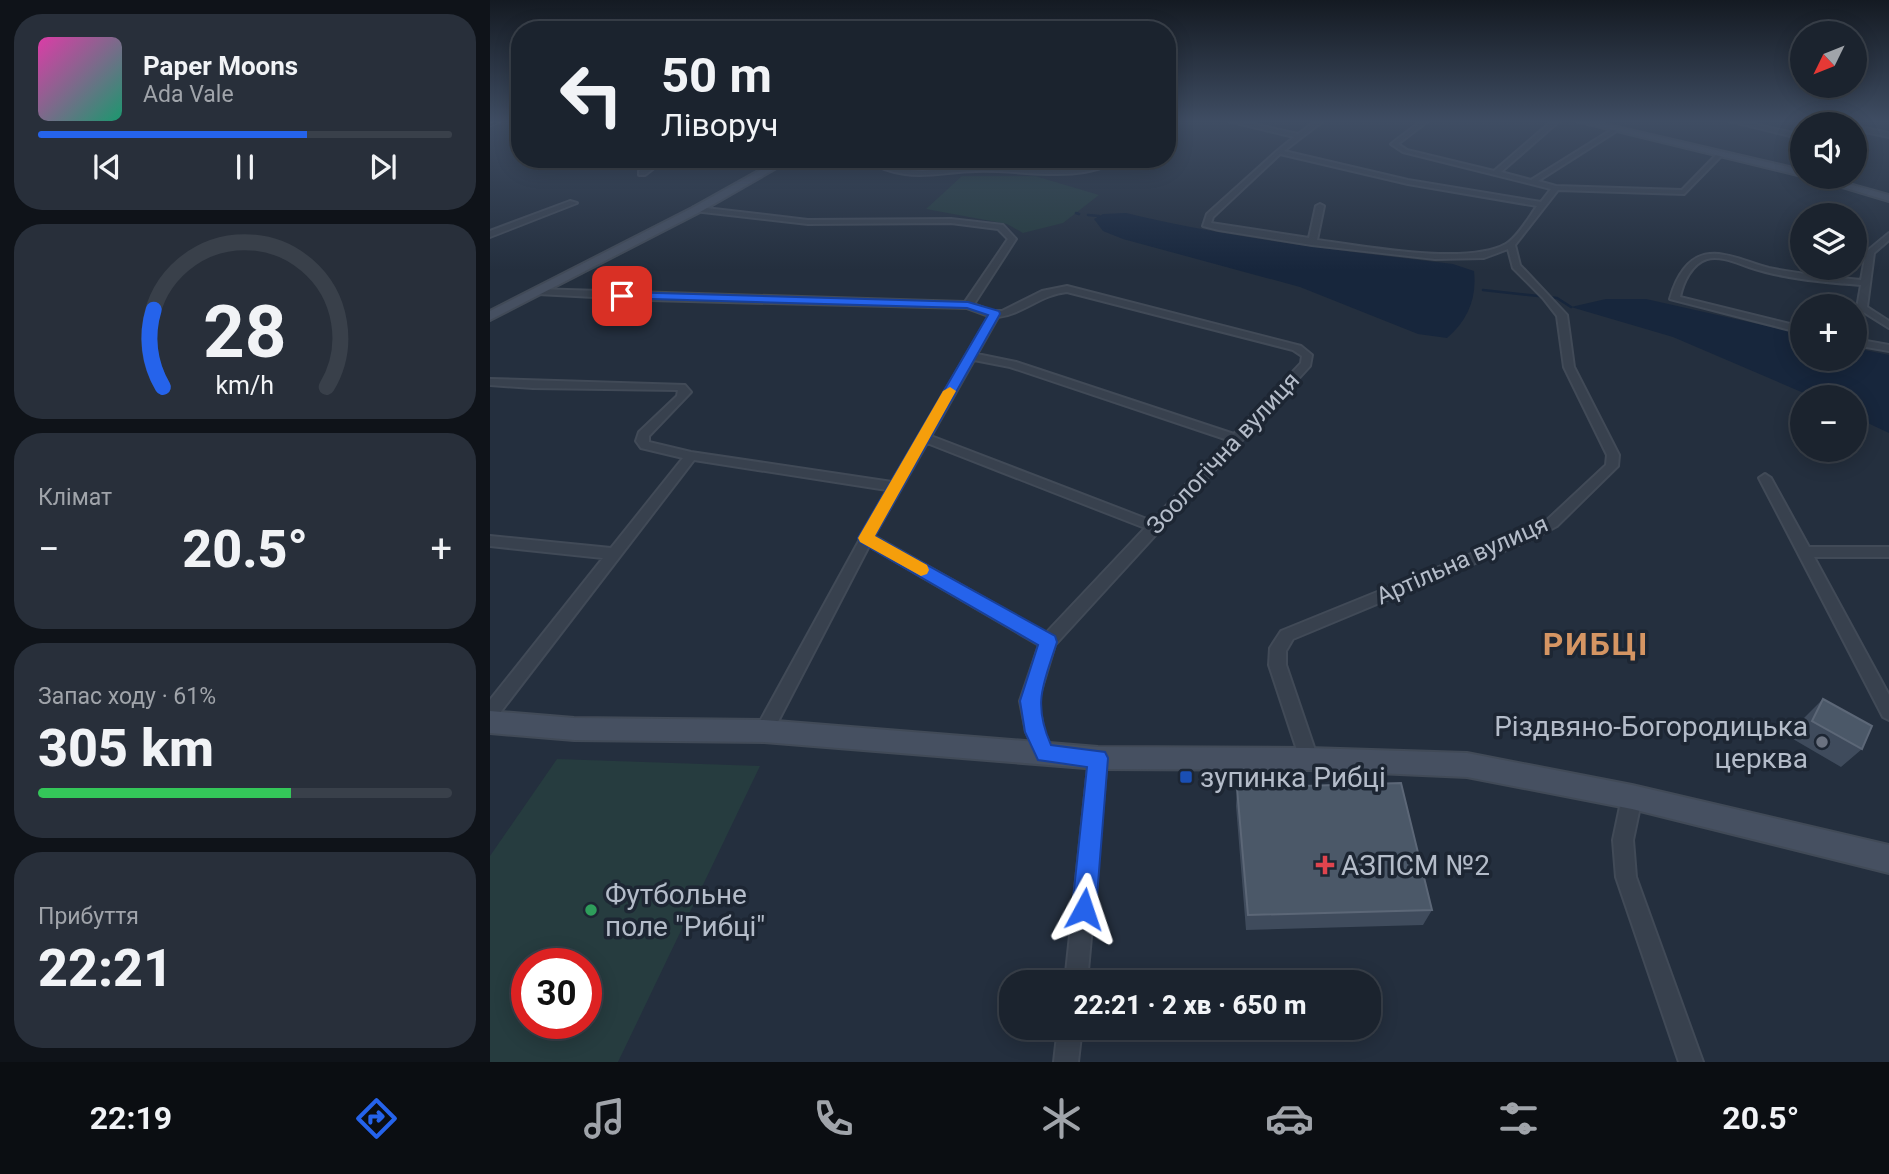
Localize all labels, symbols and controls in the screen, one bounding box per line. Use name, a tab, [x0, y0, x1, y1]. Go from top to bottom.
north arrow	[1790, 21, 1867, 98]
map controls	[1790, 21, 1867, 462]
text: 50 m	[661, 47, 772, 104]
icon: left	[546, 49, 637, 140]
text: Paper Moons	[143, 51, 298, 81]
text: Ada Vale	[143, 81, 234, 108]
text: Ліворуч	[661, 106, 778, 144]
button: sound	[1790, 112, 1867, 189]
icon: previous	[88, 148, 126, 186]
icon: pause	[226, 148, 264, 186]
icon: next	[364, 148, 402, 186]
button: layers	[1790, 203, 1867, 280]
pin	[592, 266, 652, 326]
icon: arrive	[603, 277, 641, 315]
text: 28	[203, 290, 287, 376]
button: +	[1790, 294, 1867, 371]
street label: Зоологічна вулиця	[1141, 366, 1305, 540]
text: km/h	[216, 371, 274, 400]
button: −	[1790, 385, 1867, 462]
text: Клімат	[38, 484, 112, 511]
street label: Артільна вулиця	[1372, 510, 1552, 610]
text: 20.5°	[182, 519, 308, 580]
text: −	[38, 527, 60, 571]
text: +	[430, 527, 452, 571]
district label: РИБЦІ	[1543, 625, 1649, 663]
text: Запас ходу · 61%	[38, 683, 216, 710]
place label: Різдвяно-Богородицька церква	[1494, 710, 1808, 775]
text: 305 km	[38, 718, 214, 779]
marker: Різдвяно-Богородицька церква	[1814, 734, 1830, 750]
place label: зупинка Рибці	[1200, 761, 1386, 794]
marker: зупинка Рибці	[1178, 769, 1194, 785]
place label: АЗПСМ №2	[1341, 849, 1490, 882]
marker: АЗПСМ №2	[1315, 855, 1335, 875]
position arrow	[1047, 872, 1121, 946]
place label: Футбольне поле "Рибці"	[605, 878, 765, 943]
marker: Футбольне поле "Рибці"	[583, 902, 599, 918]
text: Прибуття	[38, 903, 139, 930]
text: 22:21	[38, 938, 173, 999]
speed limit sign: 30	[511, 948, 602, 1039]
text: 22:21 · 2 хв · 650 m	[1074, 990, 1306, 1020]
icon: directions	[352, 1094, 401, 1143]
icon: music	[580, 1094, 629, 1143]
icon: phone	[809, 1094, 858, 1143]
icon: climate	[1037, 1094, 1086, 1143]
icon: car	[1265, 1094, 1314, 1143]
icon: filters	[1494, 1094, 1543, 1143]
text: 22:19	[90, 1099, 172, 1137]
text: 20.5°	[1722, 1099, 1799, 1137]

